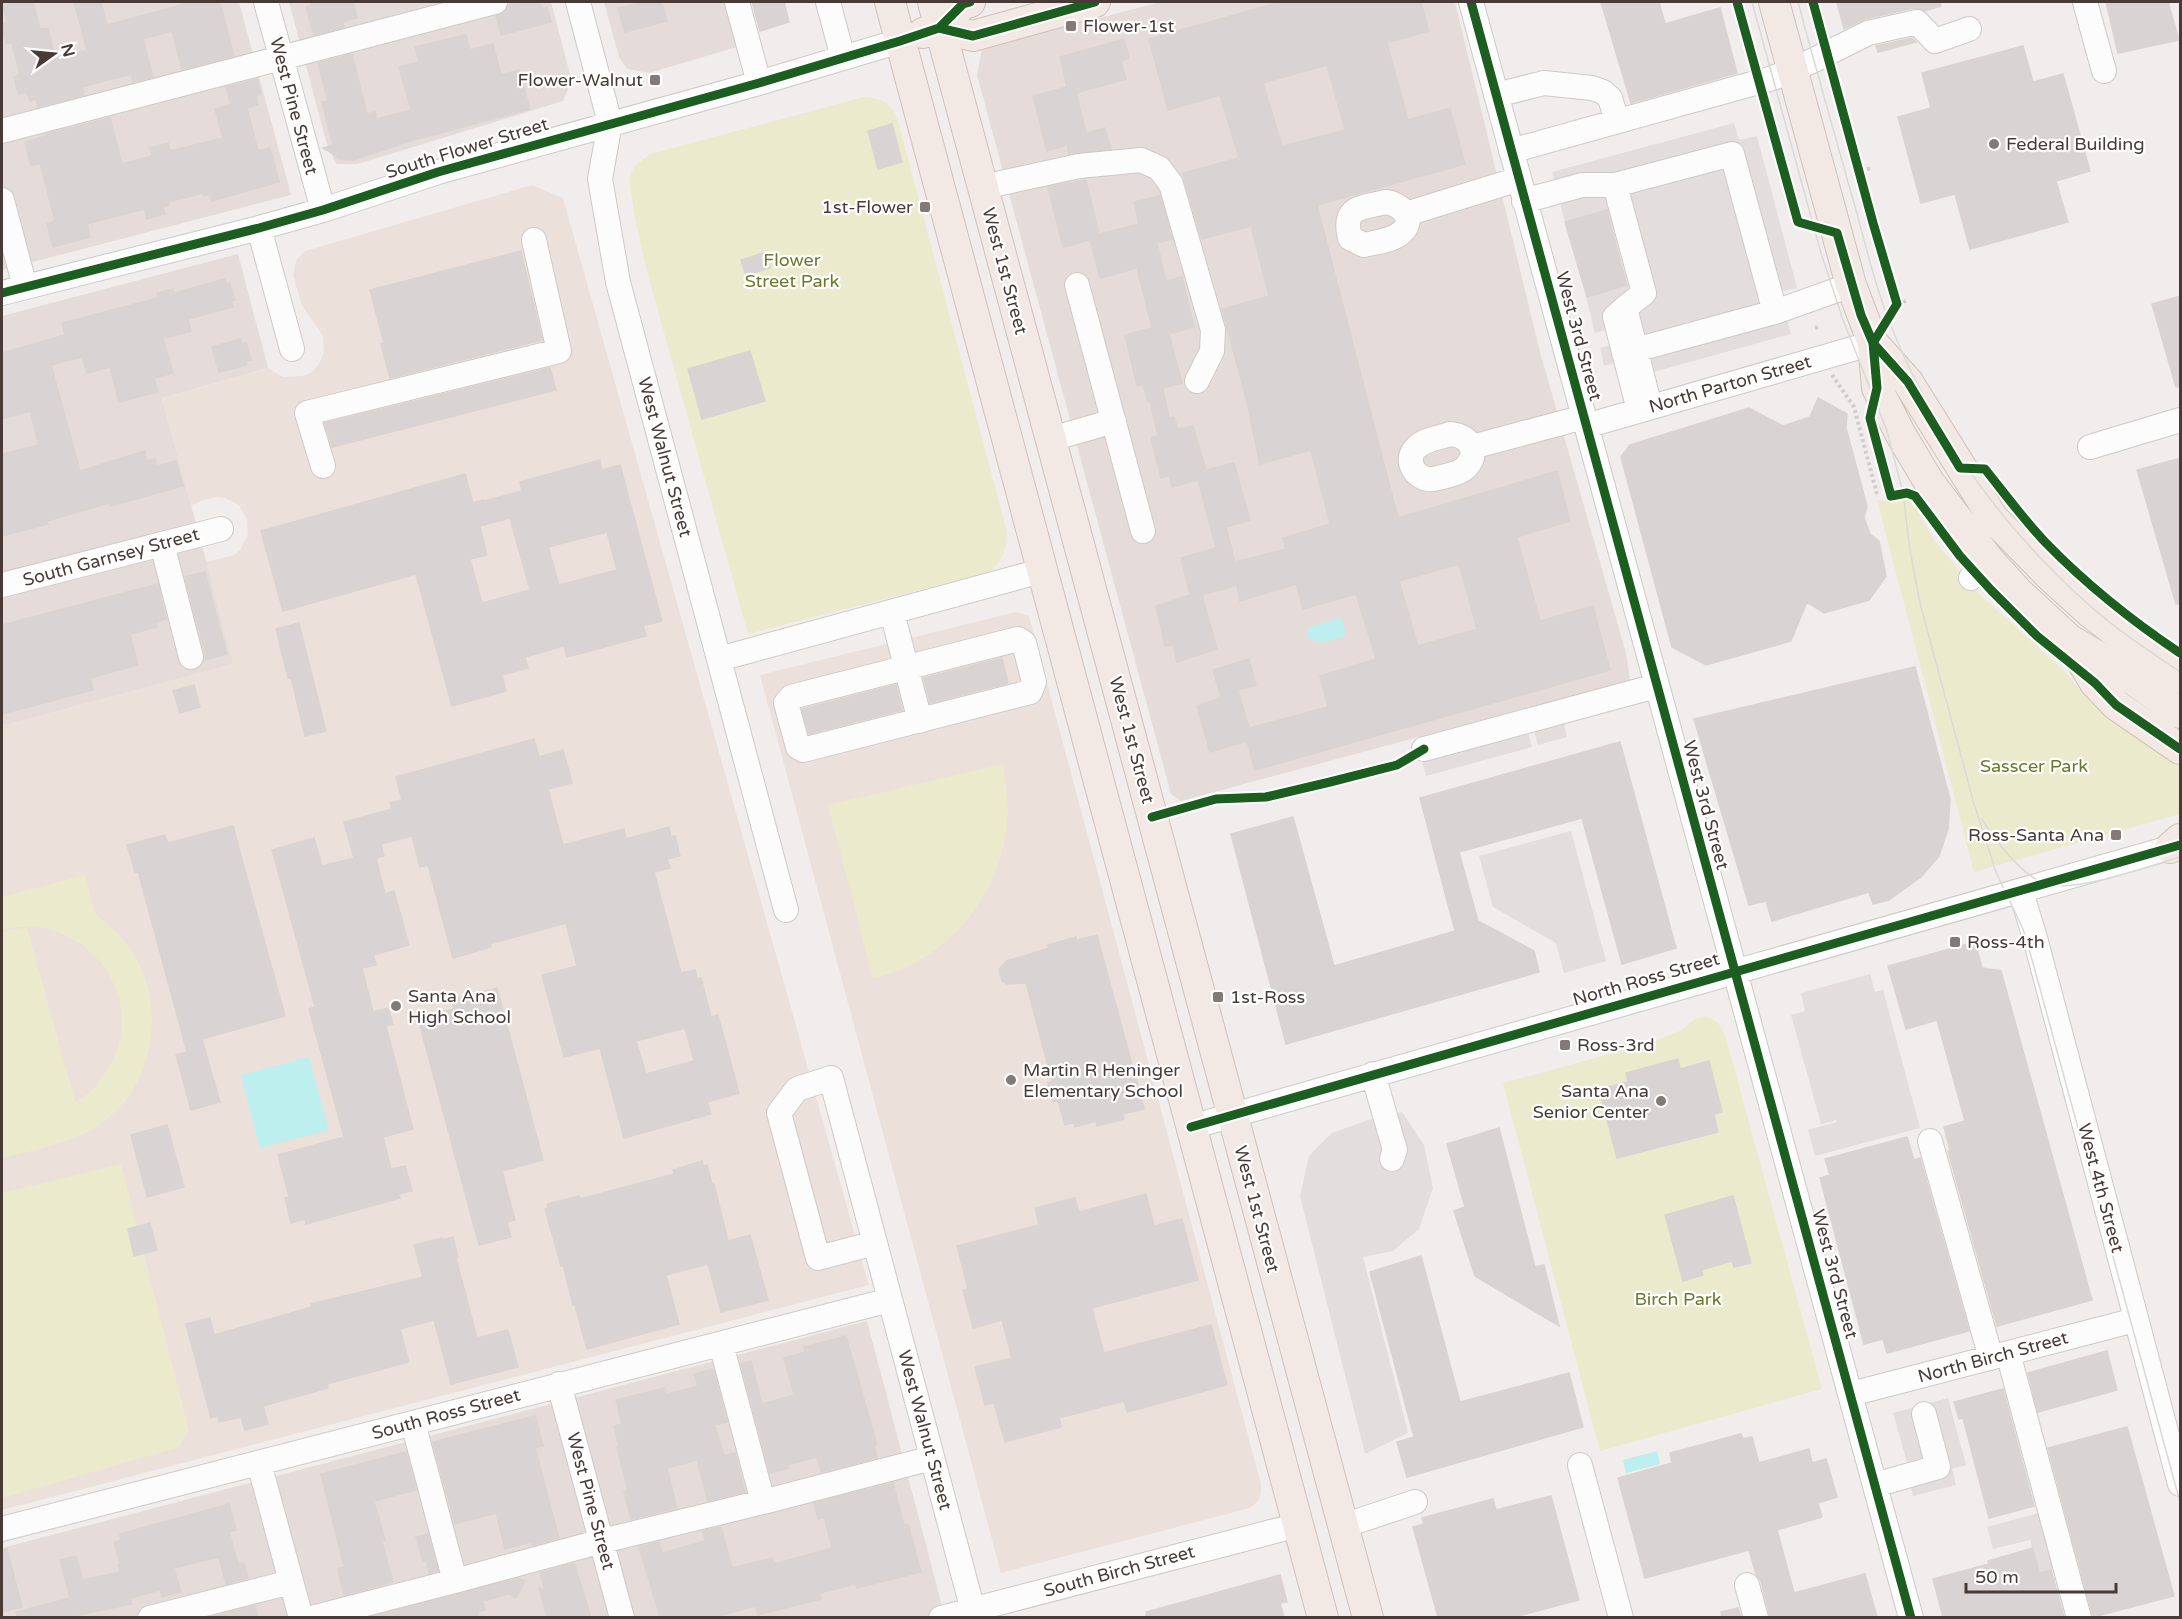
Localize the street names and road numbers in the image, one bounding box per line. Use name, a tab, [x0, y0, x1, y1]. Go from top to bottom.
street label: West Pine Street	[265, 35, 323, 177]
street label: South Flower Street	[383, 113, 551, 183]
street label: West 1st Street	[977, 205, 1033, 337]
street label: West 3rd Street	[1551, 269, 1607, 403]
street label: North Parton Street	[1646, 350, 1814, 418]
street label: West Walnut Street	[633, 375, 697, 539]
street label: South Garnsey Street	[20, 523, 202, 591]
street label: West 1st Street	[1104, 674, 1160, 806]
street label: West 3rd Street	[1678, 738, 1734, 872]
street label: North Ross Street	[1570, 947, 1722, 1010]
street label: West 4th Street	[2073, 1121, 2129, 1255]
street label: West 1st Street	[1229, 1143, 1285, 1275]
street label: West 3rd Street	[1807, 1207, 1863, 1341]
street label: North Birch Street	[1915, 1326, 2071, 1388]
street label: West Walnut Street	[893, 1348, 957, 1512]
street label: South Ross Street	[369, 1384, 523, 1444]
street label: West Pine Street	[562, 1430, 620, 1572]
street label: South Birch Street	[1041, 1540, 1197, 1602]

